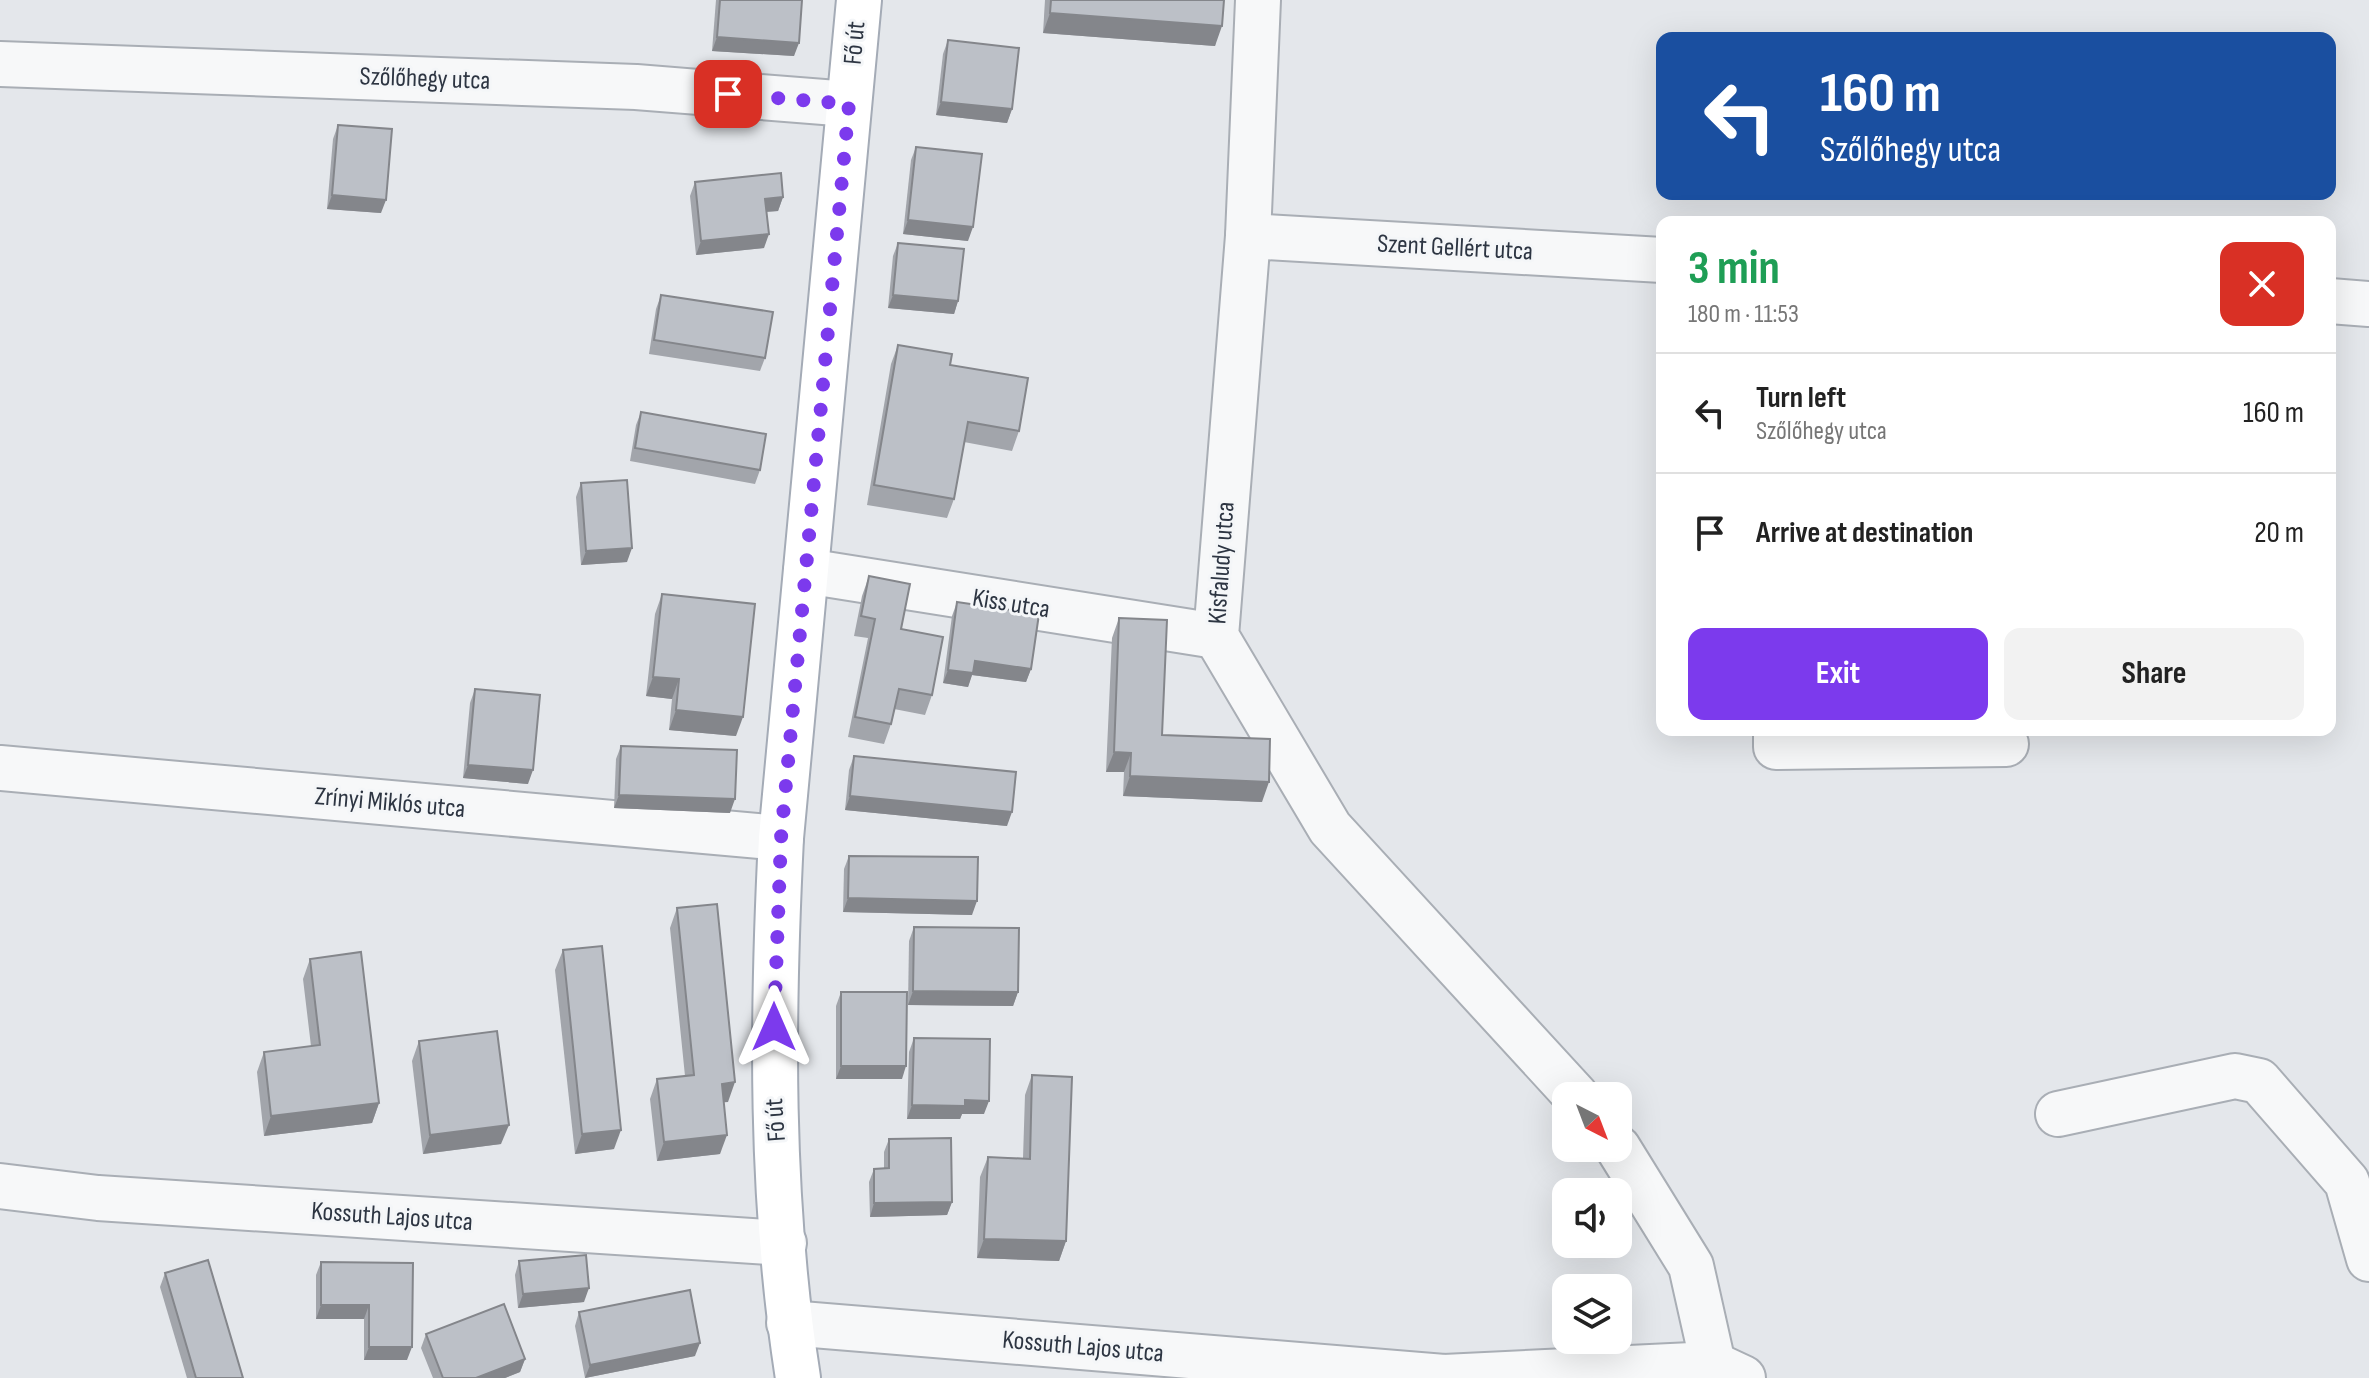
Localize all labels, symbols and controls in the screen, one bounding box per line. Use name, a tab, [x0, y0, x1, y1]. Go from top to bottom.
street label: Fő út	[838, 20, 872, 66]
pin	[694, 60, 762, 128]
street label: Szőlőhegy utca	[359, 61, 491, 97]
text: 160 m	[1820, 61, 1941, 128]
icon: left	[1688, 64, 1792, 168]
icon: arrive	[706, 72, 750, 116]
text: Szőlőhegy utca	[1820, 129, 2001, 172]
street label: Szent Gellért utca	[1376, 228, 1534, 268]
text: 3 min	[1688, 240, 1780, 297]
button: close	[2220, 242, 2304, 326]
text: 180 m · 11:53	[1688, 299, 1799, 330]
text: Turn left	[1756, 380, 1846, 416]
icon: left	[1688, 391, 1732, 435]
text: 160 m	[2243, 395, 2304, 431]
text: Szőlőhegy utca	[1756, 416, 1887, 447]
street label: Kisfaludy utca	[1202, 501, 1242, 625]
icon: arrive	[1688, 511, 1732, 555]
text: Arrive at destination	[1756, 515, 1973, 551]
text: 20 m	[2254, 515, 2304, 551]
street label: Kiss utca	[970, 583, 1052, 625]
button: Exit	[1688, 628, 1988, 720]
button: Share	[2004, 628, 2304, 720]
street label: Zrínyi Miklós utca	[314, 781, 466, 825]
position arrow	[732, 985, 816, 1069]
north arrow	[1552, 1082, 1632, 1162]
map controls	[1552, 1082, 1632, 1354]
street label: Fő út	[759, 1097, 793, 1143]
button: sound	[1552, 1178, 1632, 1258]
street label: Kossuth Lajos utca	[310, 1196, 474, 1238]
button: layers	[1552, 1274, 1632, 1354]
street label: Kossuth Lajos utca	[1001, 1325, 1165, 1369]

